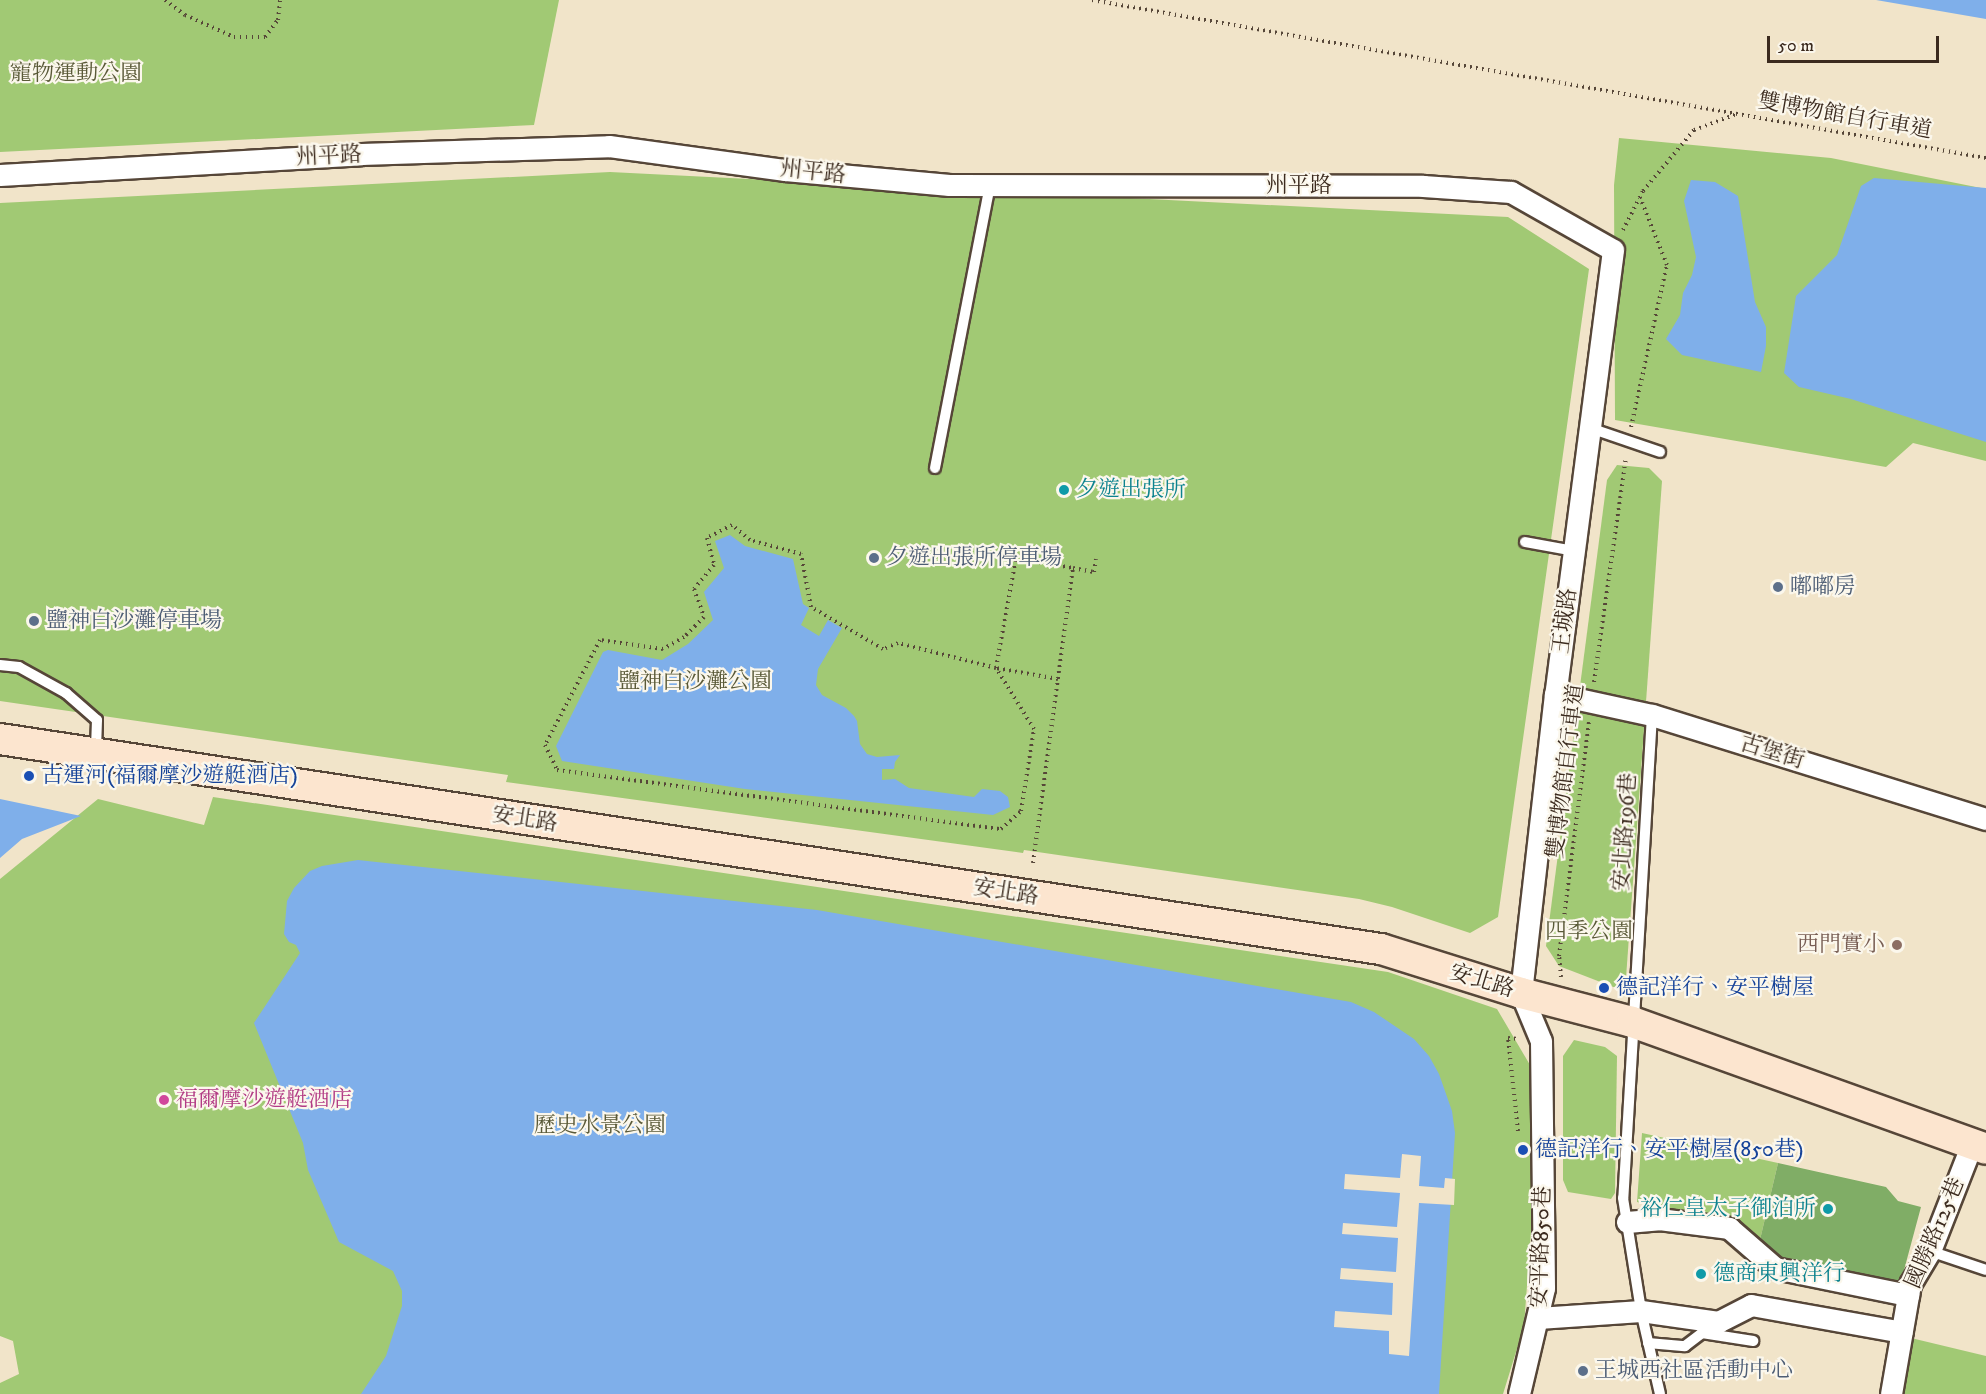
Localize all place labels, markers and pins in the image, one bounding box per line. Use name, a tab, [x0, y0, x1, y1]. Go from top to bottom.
place label: 夕遊出張所	[1076, 477, 1186, 503]
marker: 夕遊出張所	[1057, 483, 1071, 497]
place label: 夕遊出張所停車場	[886, 545, 1062, 571]
marker: 夕遊出張所停車場	[867, 551, 881, 565]
place label: 嘟嘟房	[1790, 574, 1856, 600]
marker: 嘟嘟房	[1771, 580, 1785, 594]
place label: 鹽神白沙灘停車場	[46, 608, 222, 634]
marker: 鹽神白沙灘停車場	[27, 614, 41, 628]
place label: 古運河(福爾摩沙遊艇酒店)	[41, 763, 298, 789]
marker: 古運河(福爾摩沙遊艇酒店)	[22, 769, 36, 783]
place label: 西門實小	[1797, 932, 1885, 958]
marker: 西門實小	[1890, 938, 1904, 952]
place label: 德記洋行、安平樹屋	[1616, 975, 1814, 1001]
marker: 德記洋行、安平樹屋	[1597, 981, 1611, 995]
place label: 福爾摩沙遊艇酒店	[176, 1087, 352, 1113]
marker: 福爾摩沙遊艇酒店	[157, 1093, 171, 1107]
place label: 德記洋行、安平樹屋(850巷)	[1535, 1137, 1803, 1163]
marker: 德記洋行、安平樹屋(850巷)	[1516, 1143, 1530, 1157]
place label: 裕仁皇太子御泊所	[1640, 1196, 1816, 1222]
marker: 裕仁皇太子御泊所	[1821, 1202, 1835, 1216]
place label: 德商東興洋行	[1713, 1261, 1845, 1287]
marker: 德商東興洋行	[1694, 1267, 1708, 1281]
place label: 王城西社區活動中心	[1595, 1358, 1793, 1384]
marker: 王城西社區活動中心	[1576, 1364, 1590, 1378]

